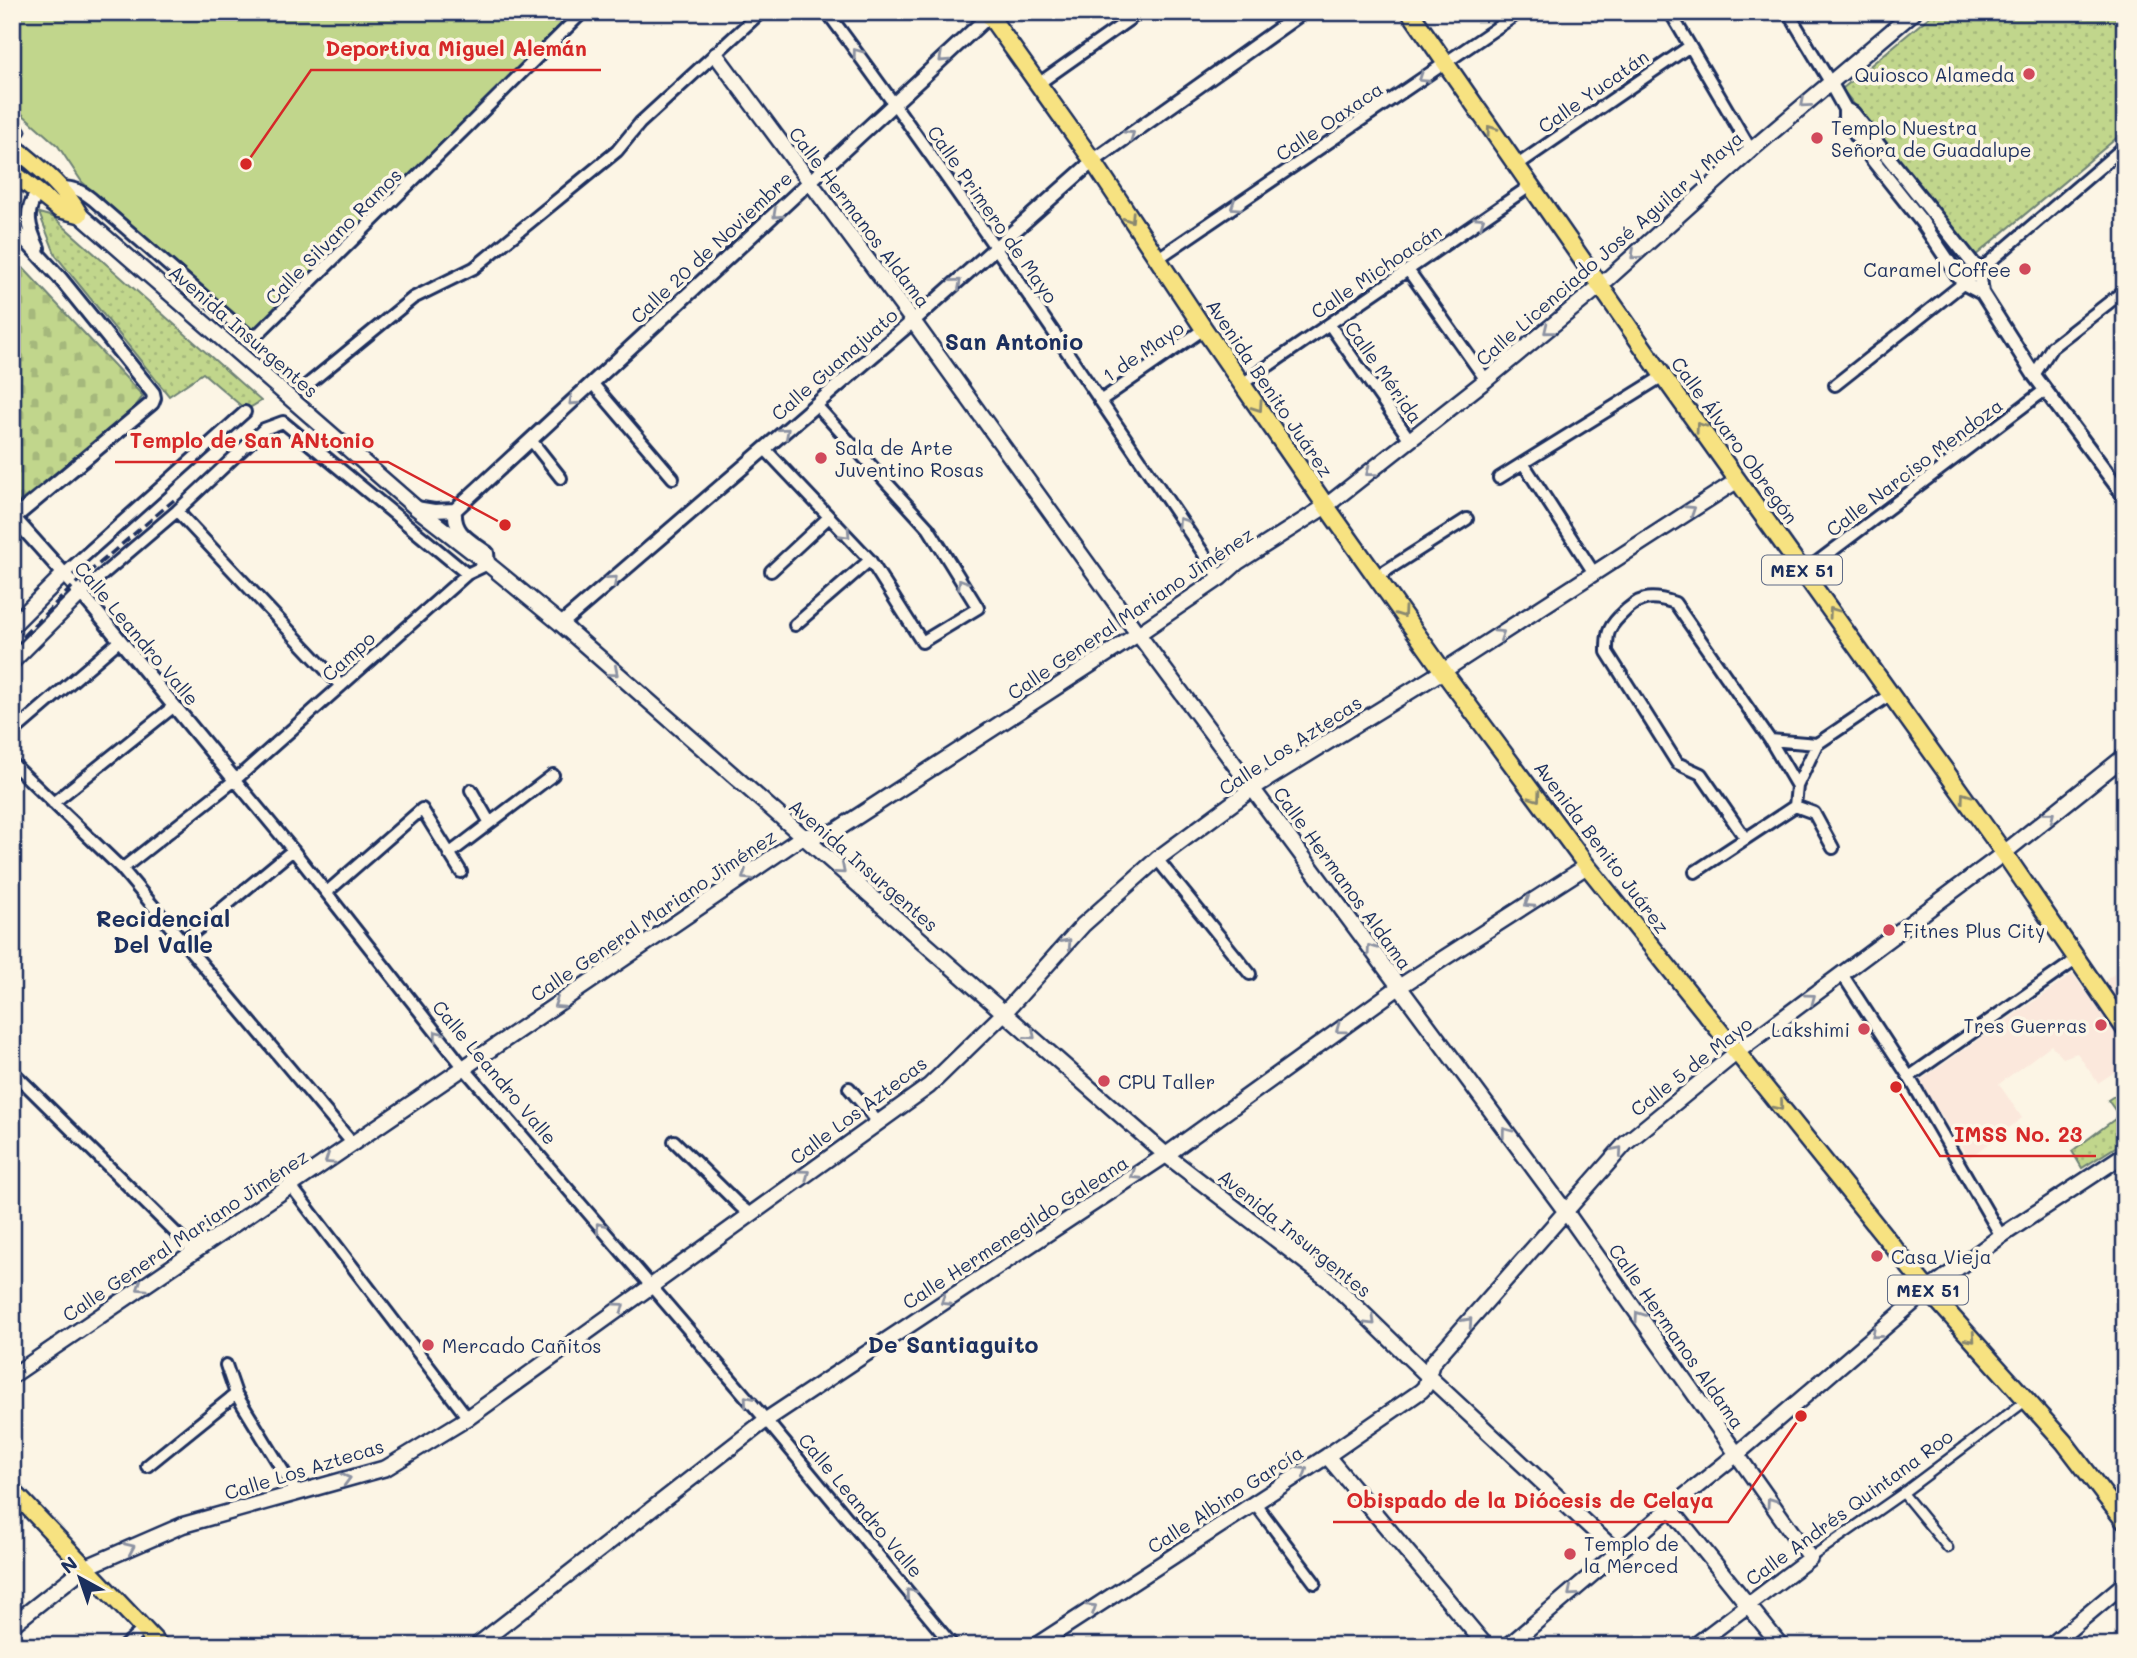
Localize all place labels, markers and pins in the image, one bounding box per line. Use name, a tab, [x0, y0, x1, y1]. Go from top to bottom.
callout: Deportiva Miguel Alemán	[311, 28, 601, 70]
place label: Quiosco Alameda	[1854, 62, 2015, 87]
marker: Quiosco Alameda	[2021, 66, 2037, 82]
place label: Templo Nuestra Señora de Guadalupe	[1831, 115, 2031, 162]
marker: Templo Nuestra Señora de Guadalupe	[1809, 130, 1825, 146]
place label: Caramel Coffee	[1863, 257, 2011, 282]
marker: Caramel Coffee	[2017, 261, 2033, 277]
callout: Templo de San ANtonio	[115, 420, 388, 462]
place label: Sala de Arte Juventino Rosas	[835, 435, 984, 482]
marker: Sala de Arte Juventino Rosas	[813, 450, 829, 466]
place label: Fitnes Plus City	[1903, 918, 2045, 943]
marker: Fitnes Plus City	[1881, 922, 1897, 938]
place label: Tres Guerras	[1963, 1013, 2087, 1038]
place label: Lakshimi	[1771, 1017, 1850, 1042]
marker: Tres Guerras	[2093, 1017, 2109, 1033]
marker: Lakshimi	[1856, 1021, 1872, 1037]
place label: CPU Taller	[1118, 1069, 1215, 1094]
marker: CPU Taller	[1096, 1073, 1112, 1089]
callout: IMSS No. 23	[1940, 1114, 2096, 1156]
place label: Casa Vieja	[1891, 1244, 1992, 1269]
marker: Casa Vieja	[1869, 1248, 1885, 1264]
place label: Mercado Cañitos	[442, 1333, 601, 1358]
marker: Mercado Cañitos	[420, 1337, 436, 1353]
callout: Obispado de la Diócesis de Celaya	[1333, 1480, 1728, 1522]
place label: Templo de la Merced	[1584, 1531, 1679, 1578]
marker: Templo de la Merced	[1562, 1546, 1578, 1562]

